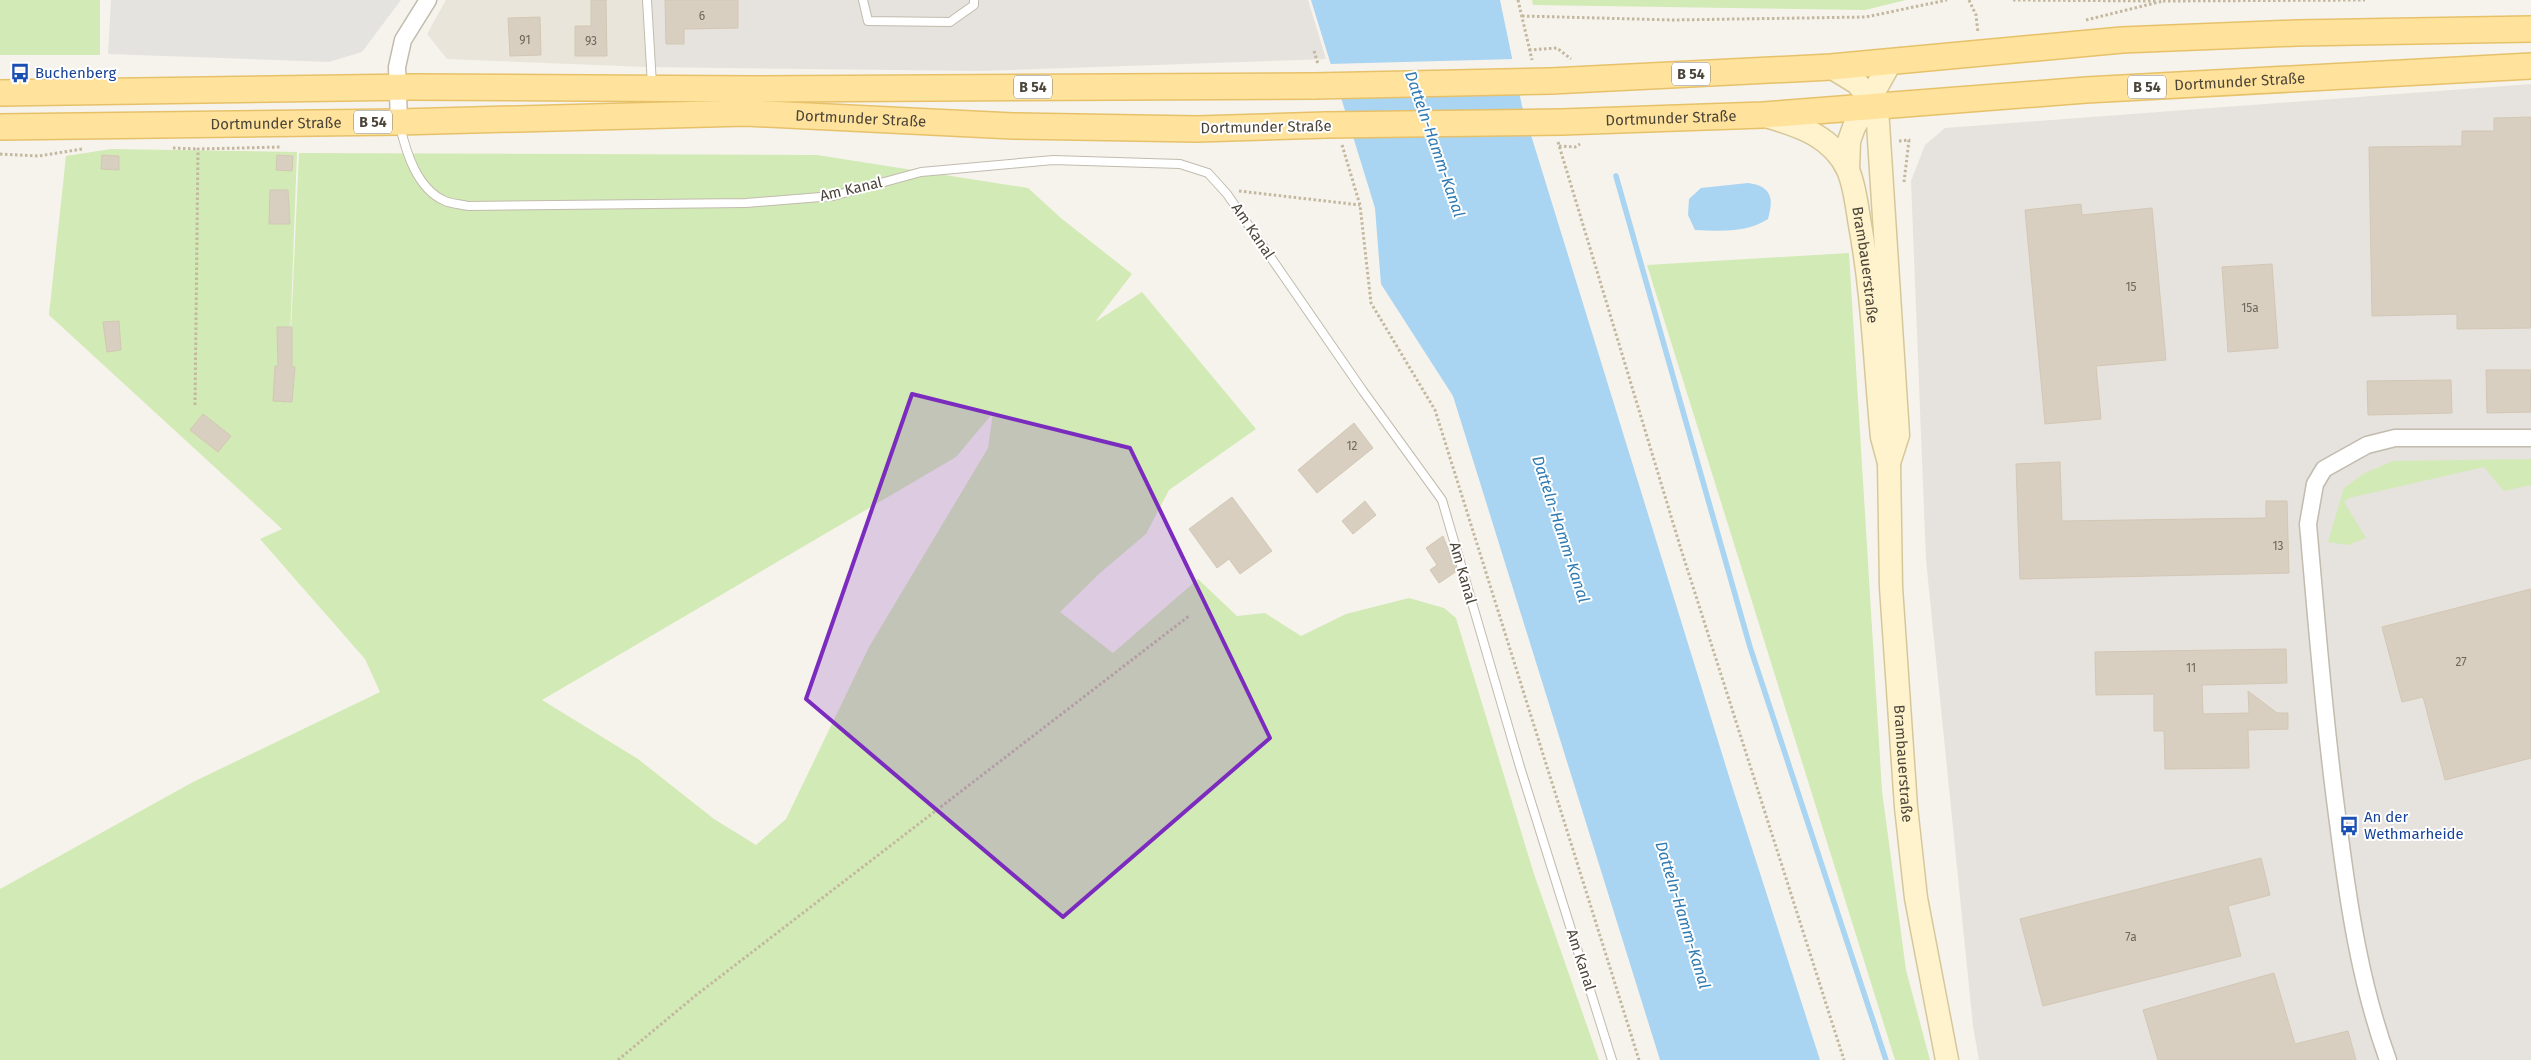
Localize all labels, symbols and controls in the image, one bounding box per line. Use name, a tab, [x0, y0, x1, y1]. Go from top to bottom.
house number: 6	[699, 9, 705, 23]
house number: 91	[519, 33, 531, 47]
house number: 93	[585, 34, 597, 48]
bus stop icon: Buchenberg	[9, 62, 31, 84]
road number: B 54	[1672, 62, 1710, 86]
place label: Buchenberg	[35, 64, 116, 82]
water label: Datteln-Hamm-Kanal	[1401, 68, 1469, 220]
street label: Dortmunder Straße	[2174, 69, 2306, 94]
road number: B 54	[1014, 75, 1052, 98]
road number: B 54	[2128, 75, 2166, 98]
street label: Dortmunder Straße	[795, 106, 927, 131]
street label: Dortmunder Straße	[1605, 107, 1737, 129]
road number: B 54	[354, 110, 392, 134]
street label: Dortmunder Straße	[210, 114, 342, 133]
street label: Dortmunder Straße	[1200, 117, 1332, 137]
street label: Am Kanal	[818, 173, 885, 205]
street label: Am Kanal	[1228, 200, 1279, 263]
street label: Brambauerstraße	[1848, 205, 1882, 324]
house number: 15	[2125, 280, 2137, 294]
house number: 15a	[2241, 301, 2259, 315]
house number: 12	[1346, 439, 1358, 453]
water label: Datteln-Hamm-Kanal	[1528, 453, 1594, 605]
house number: 13	[2272, 539, 2284, 553]
street label: Am Kanal	[1446, 540, 1481, 607]
house number: 27	[2455, 655, 2467, 669]
house number: 11	[2186, 661, 2196, 675]
street label: Brambauerstraße	[1890, 704, 1917, 823]
place label: An der Wethmarheide	[2364, 808, 2464, 843]
bus stop icon: An der Wethmarheide	[2338, 815, 2360, 837]
water label: Datteln-Hamm-Kanal	[1651, 839, 1715, 991]
street label: Am Kanal	[1563, 927, 1600, 994]
house number: 7a	[2125, 930, 2137, 944]

